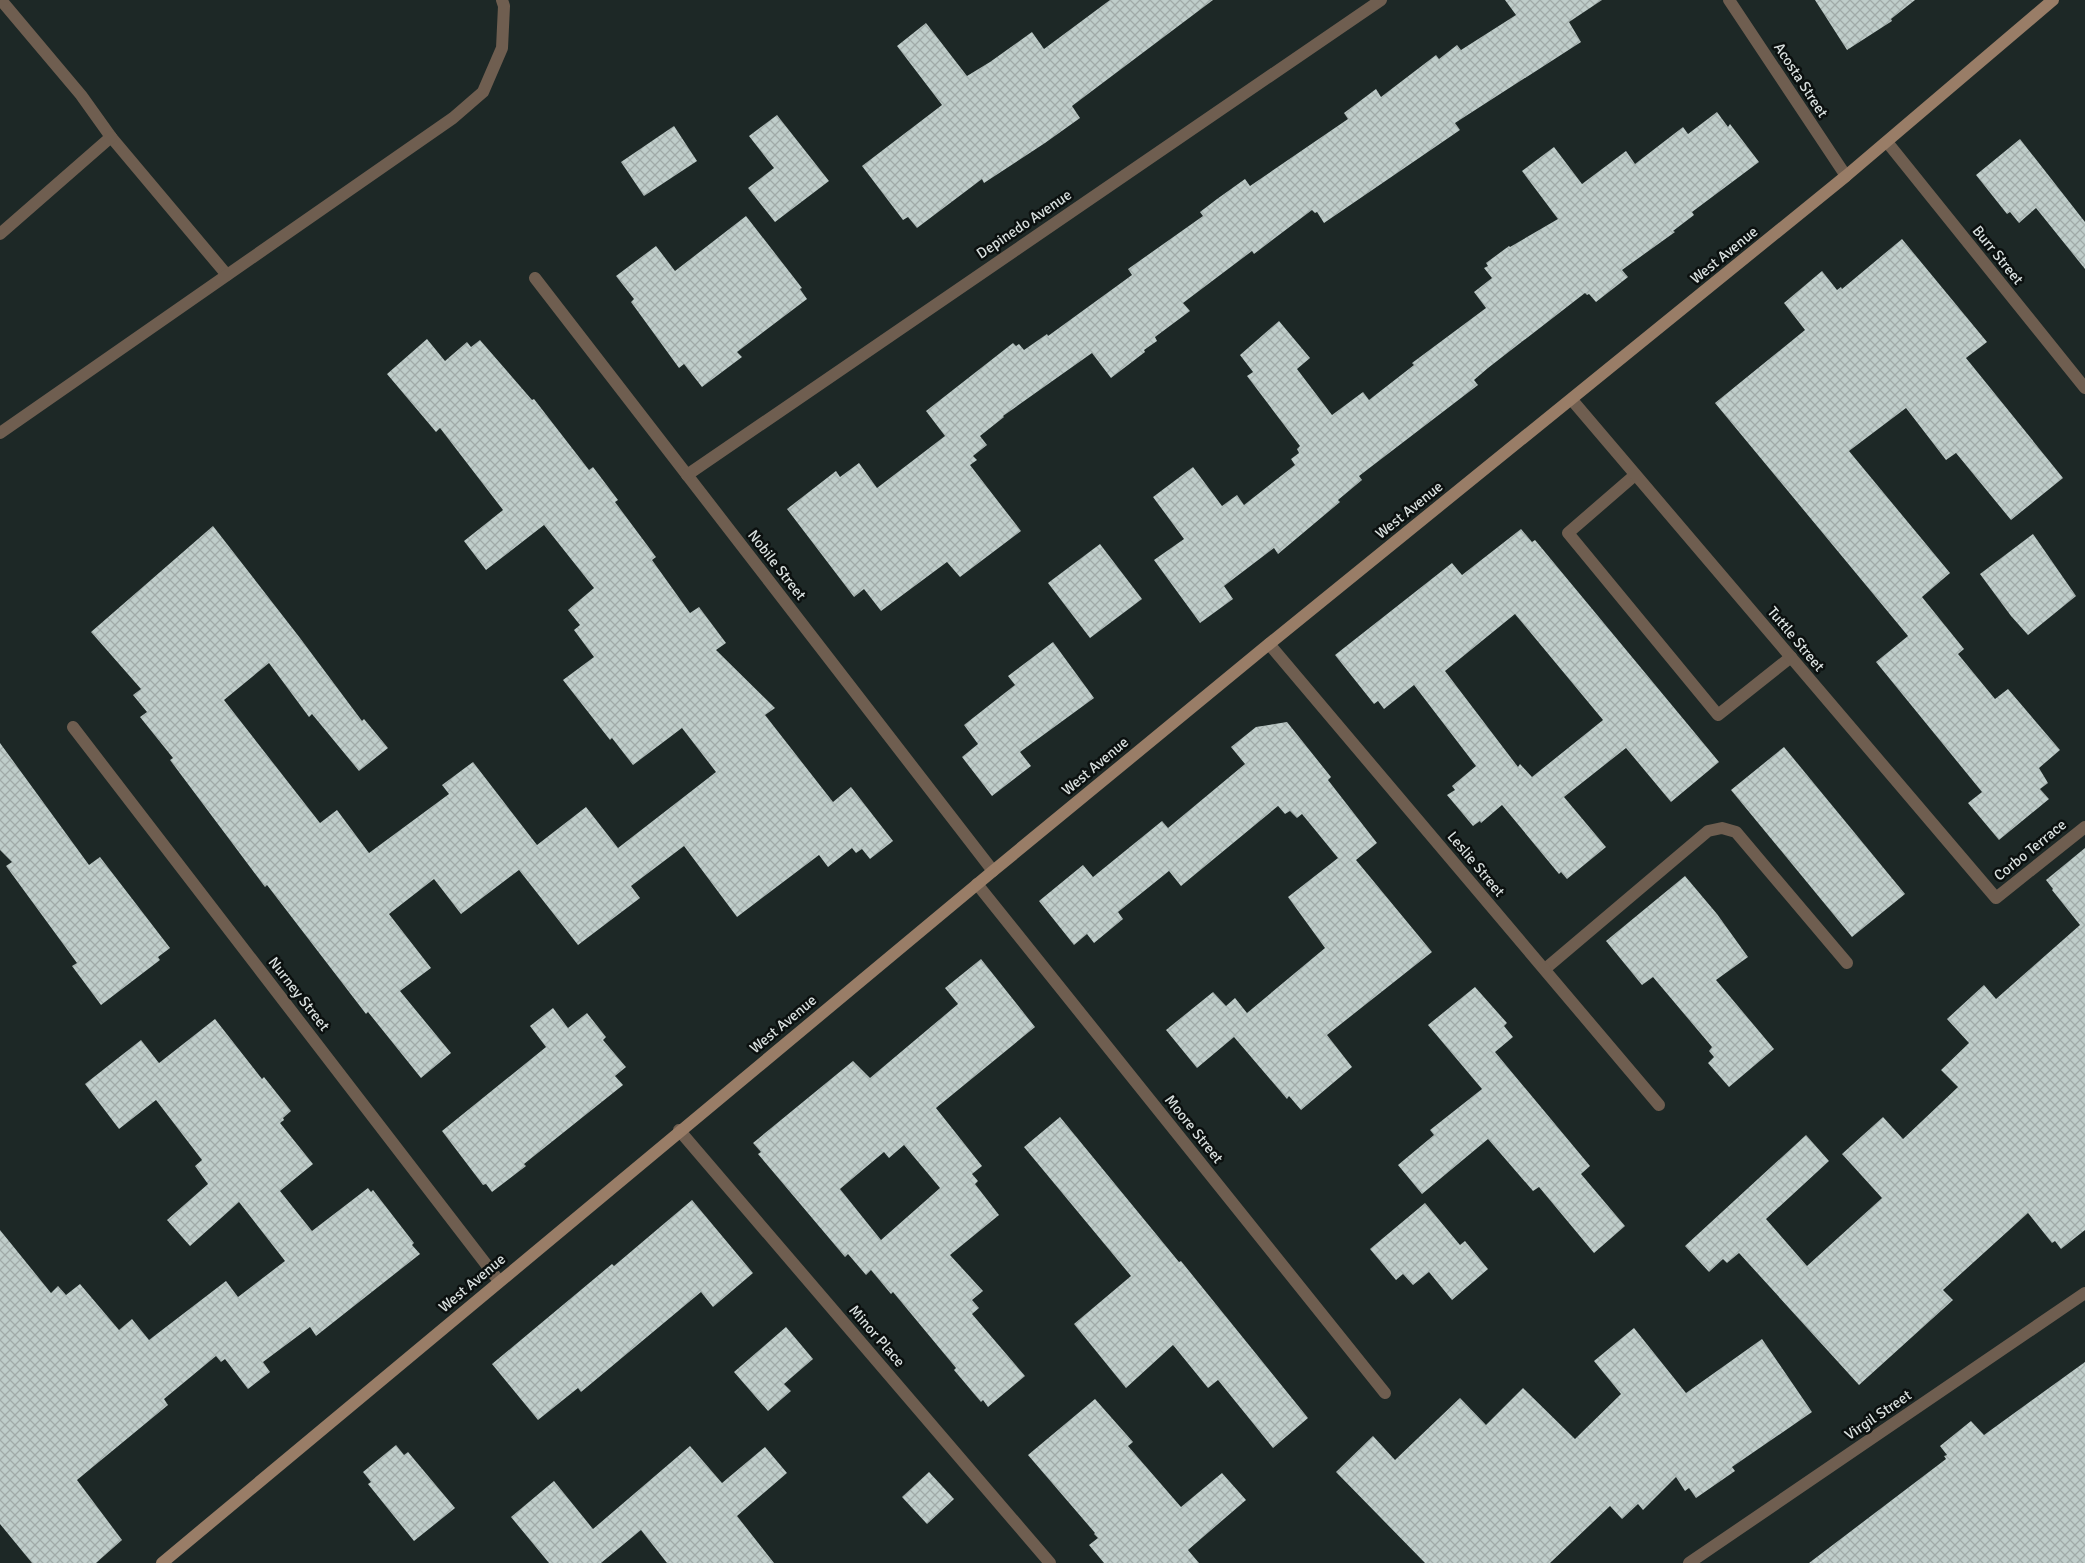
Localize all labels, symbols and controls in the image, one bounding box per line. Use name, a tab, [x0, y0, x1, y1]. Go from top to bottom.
street label: Acosta Street	[1770, 39, 1832, 121]
street label: Depinedo Avenue	[973, 186, 1075, 262]
street label: West Avenue	[1687, 222, 1761, 288]
street label: Burr Street	[1969, 222, 2027, 288]
street label: West Avenue	[1372, 477, 1446, 543]
street label: Nobile Street	[744, 526, 810, 604]
street label: Tuttle Street	[1764, 603, 1828, 675]
street label: West Avenue	[1058, 733, 1132, 799]
street label: Corbo Terrace	[1990, 815, 2070, 885]
street label: Leslie Street	[1443, 828, 1509, 900]
street label: Nurney Street	[265, 953, 333, 1035]
street label: West Avenue	[746, 991, 820, 1057]
street label: Moore Street	[1161, 1091, 1227, 1167]
street label: West Avenue	[435, 1250, 509, 1316]
street label: Minor Place	[845, 1301, 909, 1371]
street label: Virgil Street	[1841, 1386, 1915, 1444]

